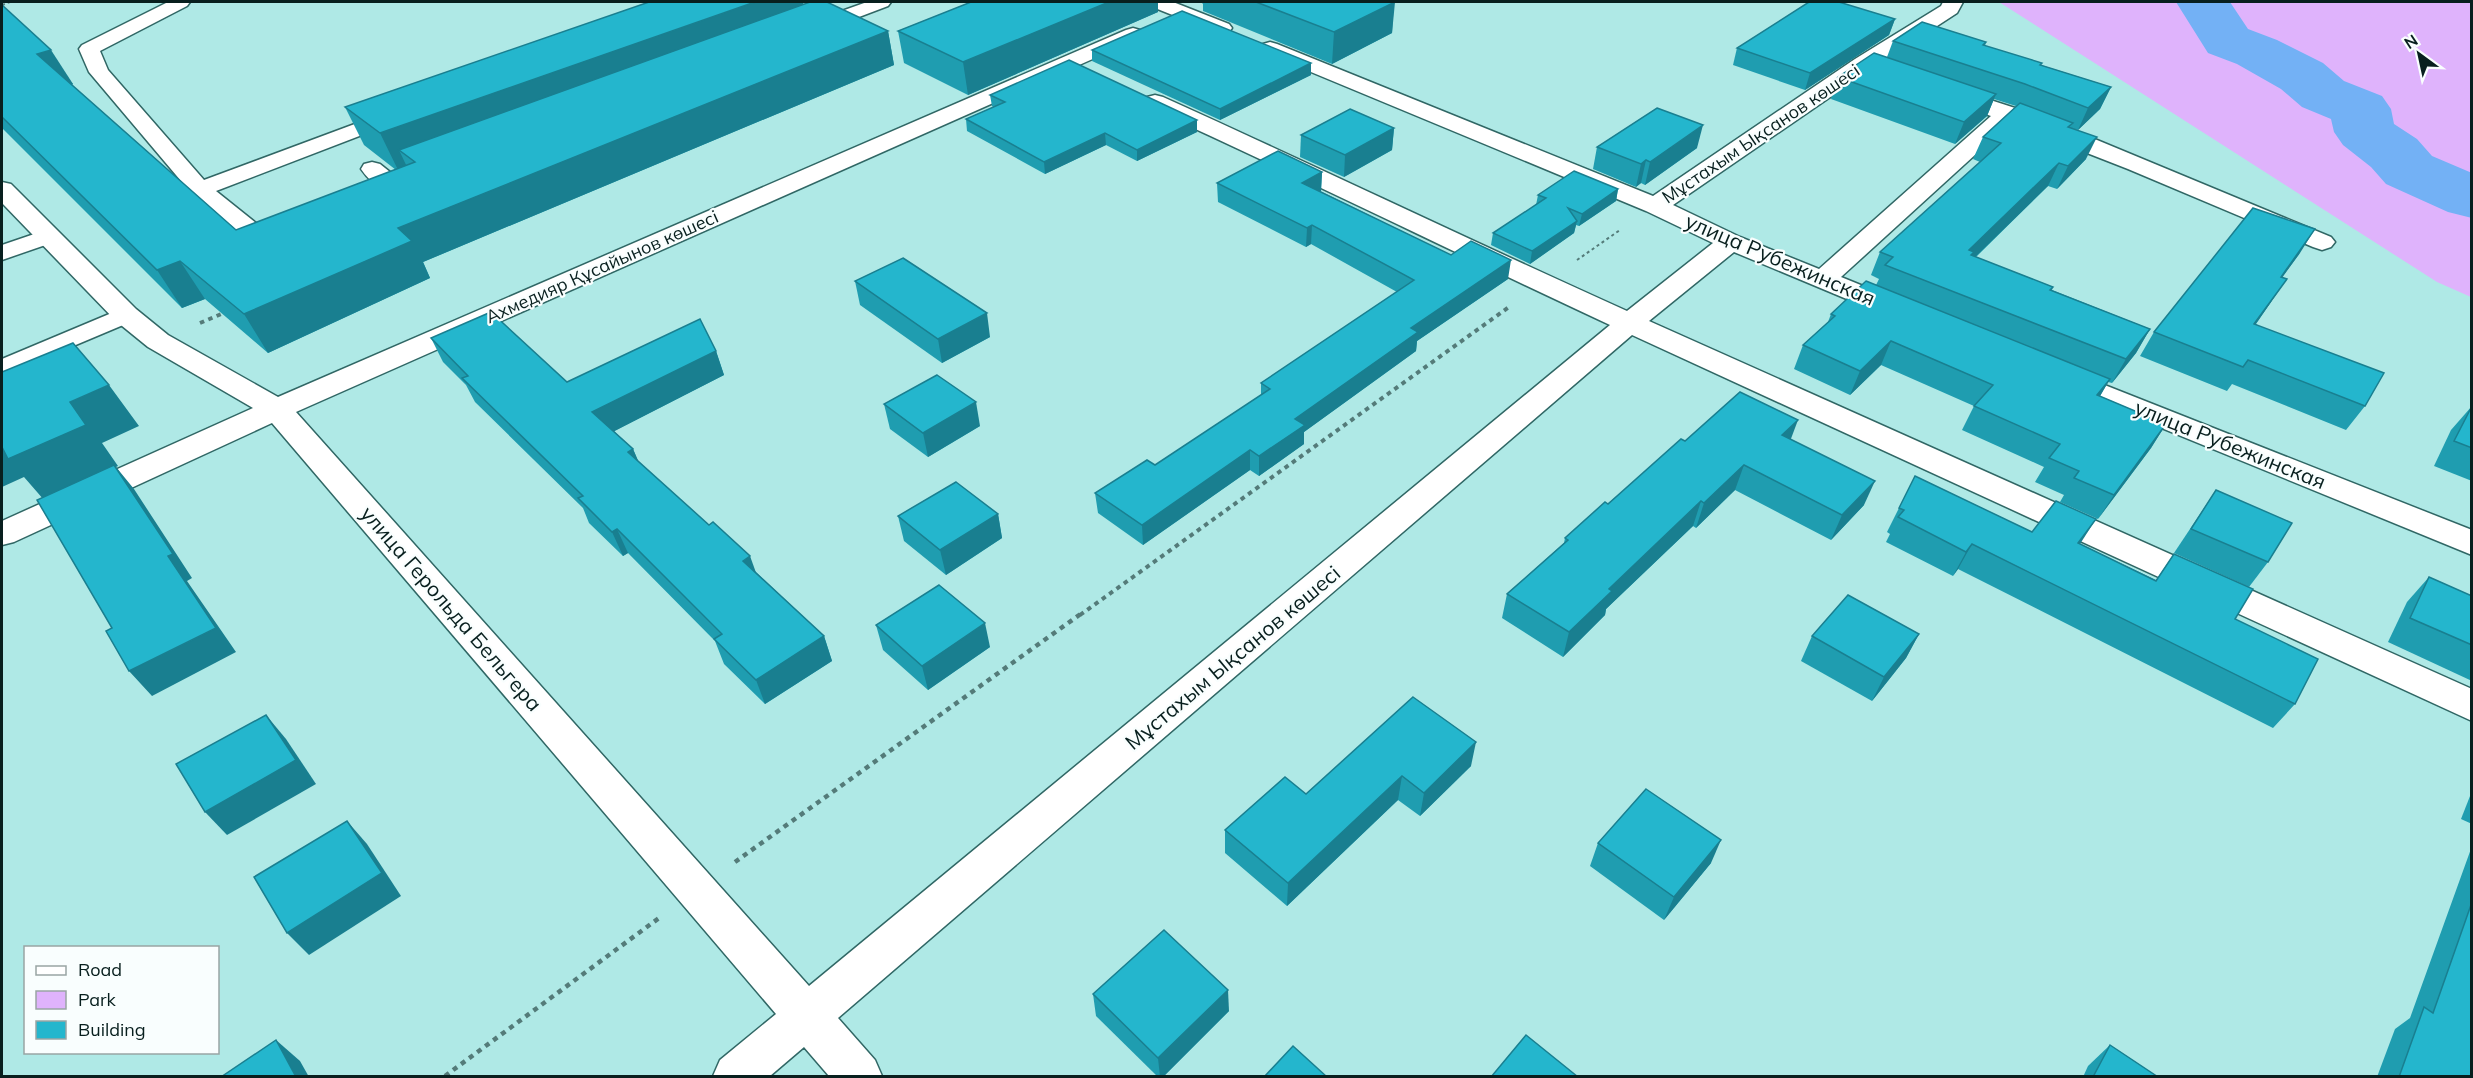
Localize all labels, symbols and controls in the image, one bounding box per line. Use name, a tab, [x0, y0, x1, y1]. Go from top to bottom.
north arrow	[2389, 24, 2449, 84]
text: N	[2400, 30, 2421, 53]
street label: Мұстахым Ықсанов көшесі	[1657, 59, 1864, 209]
street label: Ахмедияр Құсайынов көшесі	[482, 205, 722, 328]
street label: улица Рубежинская	[1681, 207, 1879, 311]
street label: улица Рубежинская	[2131, 394, 2330, 494]
street label: улица Герольда Бельгера	[356, 500, 548, 716]
street label: Мұстахым Ықсанов көшесі	[1120, 560, 1345, 755]
legend	[24, 946, 219, 1054]
text: Road	[78, 958, 122, 981]
text: Park	[78, 988, 117, 1011]
text: Building	[78, 1018, 146, 1041]

